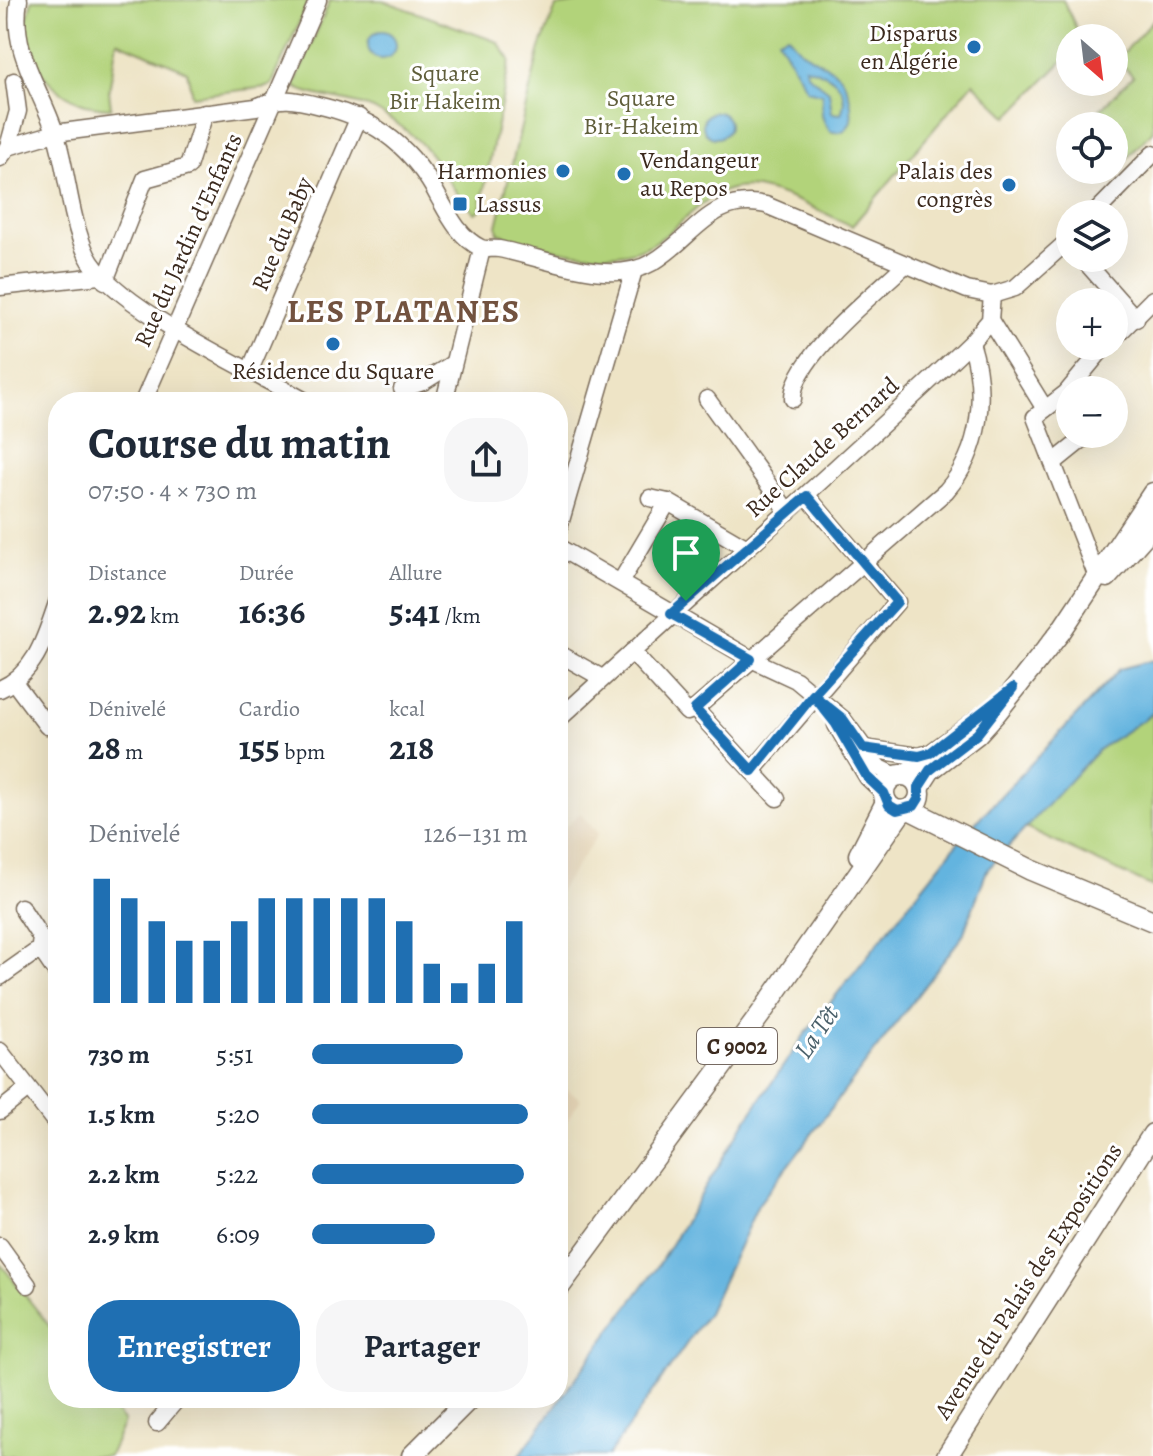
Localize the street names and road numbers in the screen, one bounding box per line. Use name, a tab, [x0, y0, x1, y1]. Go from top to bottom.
street label: Rue du Jardin d'Enfants	[126, 128, 250, 352]
street label: Rue du Baby	[244, 172, 320, 296]
street label: Rue Claude Bernard	[738, 369, 906, 524]
road number: C 9002	[697, 1028, 777, 1064]
street label: Avenue du Palais des Expositions	[926, 1137, 1129, 1426]

